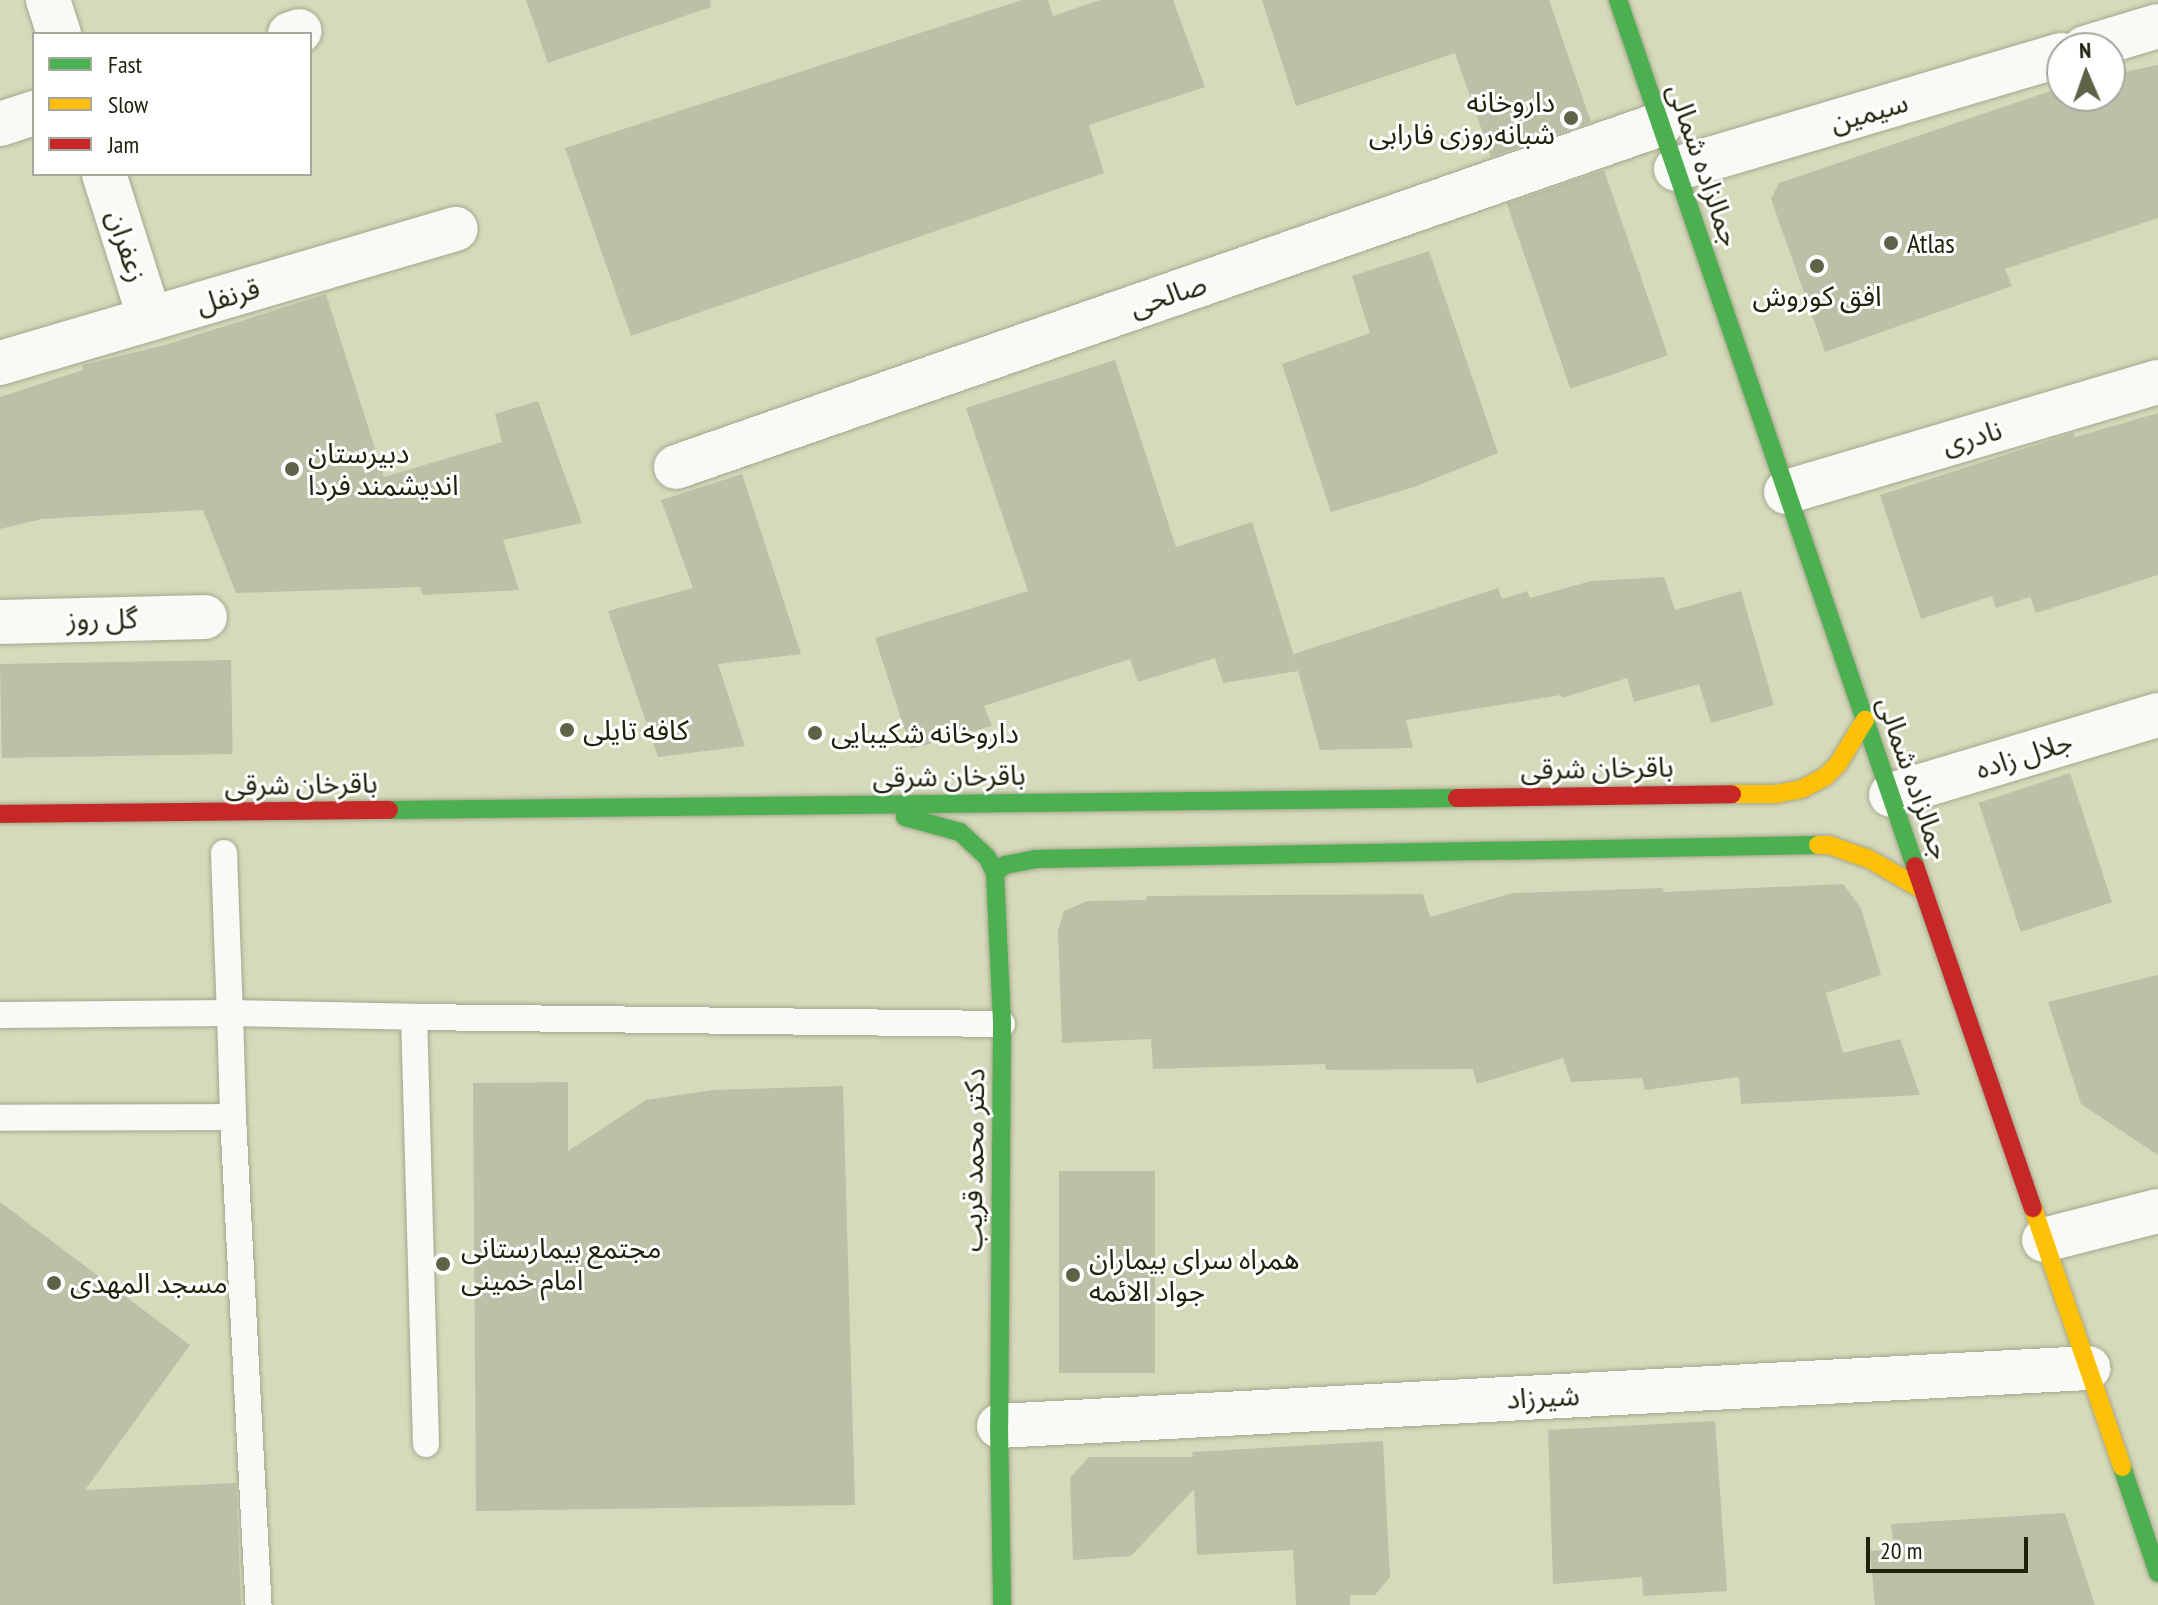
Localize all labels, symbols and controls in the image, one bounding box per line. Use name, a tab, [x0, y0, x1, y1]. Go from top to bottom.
legend	[32, 32, 312, 176]
north arrow	[2046, 32, 2126, 112]
text: N	[2079, 36, 2092, 64]
text: Fast	[108, 49, 142, 80]
street label: جمالزاده شمالی	[1660, 79, 1748, 251]
place label: داروخانه شبانه‌روزی فارابی	[1369, 85, 1555, 151]
street label: سیمین	[1826, 85, 1912, 139]
text: Slow	[108, 89, 148, 120]
marker: داروخانه شبانه‌روزی فارابی	[1562, 109, 1580, 127]
text: Jam	[108, 129, 139, 160]
street label: زعفران	[100, 206, 154, 286]
place label: Atlas	[1907, 226, 1955, 260]
marker: Atlas	[1882, 234, 1900, 252]
marker: افق کوروش	[1808, 257, 1826, 275]
street label: صالحی	[1125, 266, 1211, 324]
street label: قرنفل	[192, 271, 264, 321]
place label: افق کوروش	[1752, 279, 1882, 313]
street label: نادری	[1938, 413, 2006, 461]
place label: دبیرستان اندیشمند فردا	[308, 436, 459, 502]
marker: دبیرستان اندیشمند فردا	[283, 460, 301, 478]
street label: گل روز	[66, 602, 138, 636]
street label: جمالزاده شمالی	[1870, 692, 1958, 864]
place label: کافه تایلی	[583, 713, 689, 747]
place label: داروخانه شکیبایی	[831, 716, 1019, 750]
marker: کافه تایلی	[558, 721, 576, 739]
marker: داروخانه شکیبایی	[806, 724, 824, 742]
street label: جلال زاده	[1971, 724, 2077, 786]
street label: باقرخان شرقی	[1520, 750, 1674, 786]
street label: باقرخان شرقی	[872, 758, 1026, 794]
street label: باقرخان شرقی	[224, 766, 378, 802]
street label: دکتر محمد قریب	[955, 1068, 991, 1252]
place label: مجتمع بیمارستانی امام خمینی	[461, 1231, 661, 1297]
place label: همراه سرای بیماران جواد الائمه	[1089, 1242, 1300, 1308]
marker: مجتمع بیمارستانی امام خمینی	[432, 1253, 454, 1275]
place label: مسجد المهدی	[70, 1266, 228, 1300]
marker: همراه سرای بیماران جواد الائمه	[1064, 1266, 1082, 1284]
marker: مسجد المهدی	[45, 1274, 63, 1292]
street label: شیرزاد	[1506, 1378, 1580, 1416]
scale bar	[1870, 1521, 2032, 1571]
text: 20 m	[1880, 1535, 1922, 1566]

